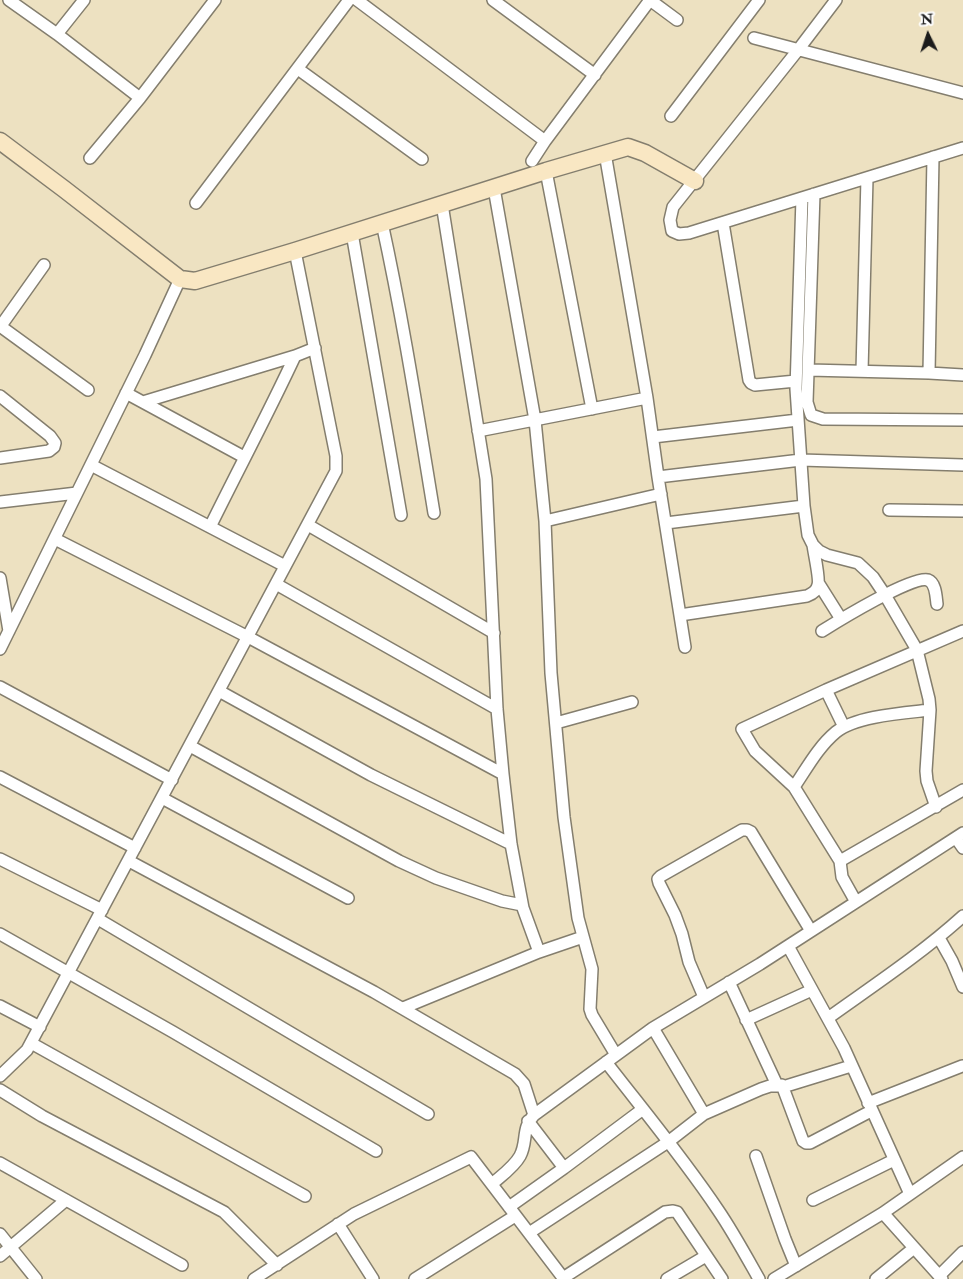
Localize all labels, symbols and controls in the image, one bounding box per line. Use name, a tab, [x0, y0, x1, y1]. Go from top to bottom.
north arrow	[903, 10, 953, 60]
text: N	[920, 11, 934, 28]

